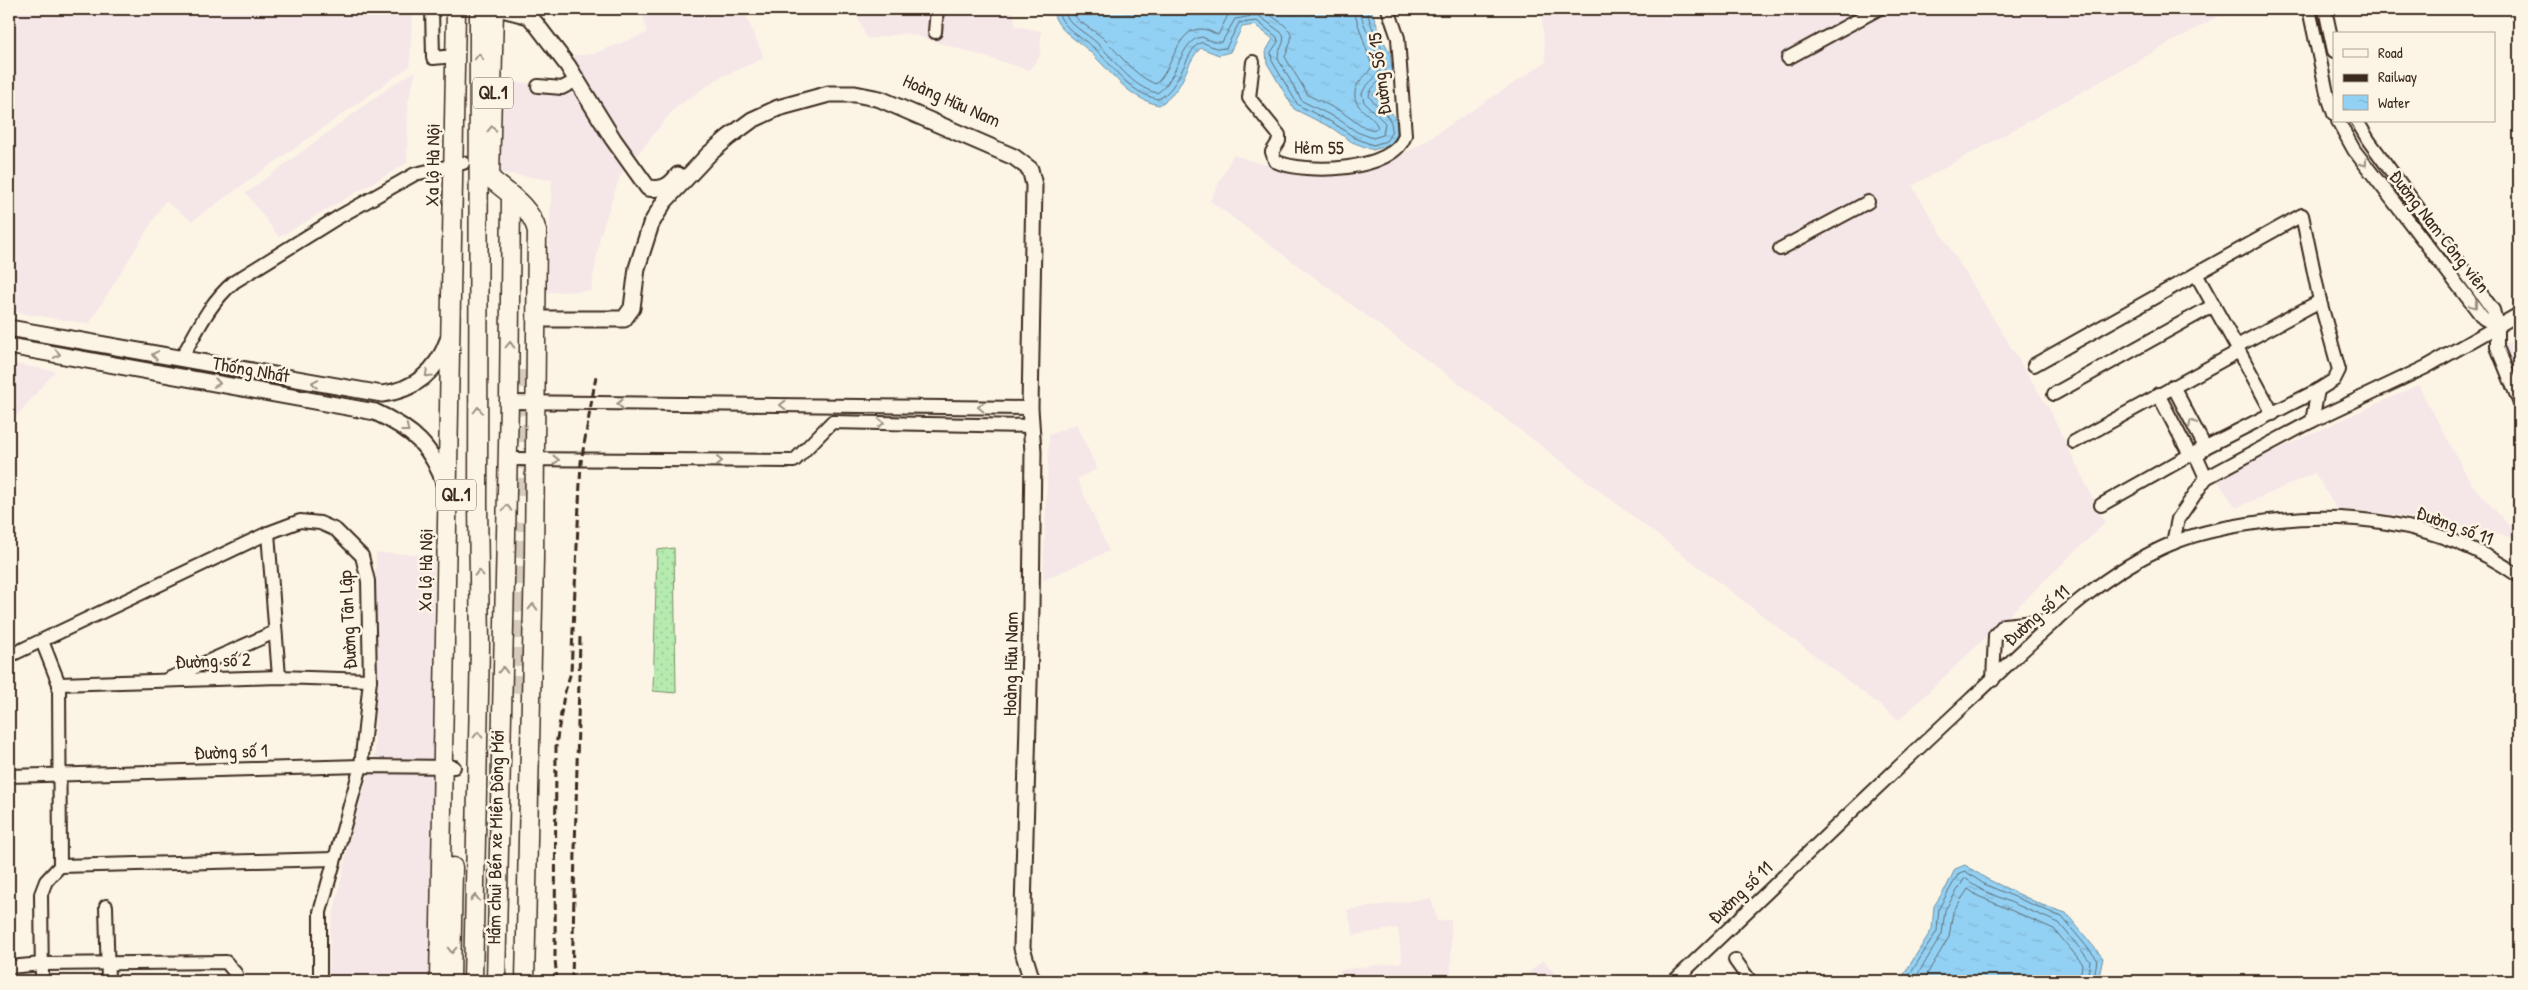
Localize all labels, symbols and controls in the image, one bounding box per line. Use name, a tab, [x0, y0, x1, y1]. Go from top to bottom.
street label: Đường Số 15	[1361, 31, 1397, 117]
legend	[2333, 32, 2496, 122]
text: Road	[2378, 42, 2403, 63]
one-way arrow	[474, 53, 484, 60]
text: Railway	[2378, 66, 2417, 87]
street label: Hoàng Hữu Nam	[899, 67, 1005, 133]
road number: QL.1	[473, 78, 513, 109]
text: Water	[2378, 92, 2410, 113]
street label: Xa lộ Hà Nội	[418, 123, 446, 207]
one-way arrow	[486, 125, 497, 133]
street label: Hẻm 55	[1294, 134, 1344, 160]
one-way arrow	[2358, 157, 2367, 166]
street label: Đường Nam Công viên	[2384, 164, 2496, 298]
one-way arrow	[2468, 299, 2477, 309]
one-way arrow	[505, 341, 515, 348]
one-way arrow	[52, 349, 61, 359]
street label: Thống Nhất	[210, 349, 292, 389]
one-way arrow	[150, 350, 159, 360]
one-way arrow	[425, 368, 434, 377]
one-way arrow	[212, 377, 221, 388]
one-way arrow	[310, 379, 319, 389]
one-way arrow	[616, 399, 624, 409]
one-way arrow	[779, 400, 786, 410]
one-way arrow	[977, 402, 985, 413]
one-way arrow	[473, 406, 483, 414]
one-way arrow	[878, 418, 885, 428]
one-way arrow	[2188, 419, 2198, 428]
one-way arrow	[400, 423, 409, 431]
one-way arrow	[553, 455, 561, 465]
one-way arrow	[716, 456, 723, 466]
road number: QL.1	[436, 480, 476, 510]
street label: Đường số 11	[2413, 499, 2497, 551]
one-way arrow	[502, 503, 512, 511]
street label: Xa lộ Hà Nội	[411, 528, 439, 612]
one-way arrow	[474, 568, 485, 576]
street label: Đường Tân Lập	[331, 570, 363, 670]
street label: Đường số 11	[1997, 578, 2075, 652]
one-way arrow	[528, 602, 538, 610]
street label: Hoàng Hữu Nam	[996, 612, 1024, 716]
street label: Đường số 2	[175, 646, 251, 674]
one-way arrow	[498, 666, 508, 674]
street label: Hầm chui Bến xe Miền Đông Mới	[480, 729, 510, 945]
one-way arrow	[473, 731, 483, 738]
street label: Đường số 1	[194, 737, 268, 765]
street label: Đường số 11	[1702, 855, 1778, 929]
one-way arrow	[469, 893, 480, 901]
one-way arrow	[447, 946, 457, 954]

